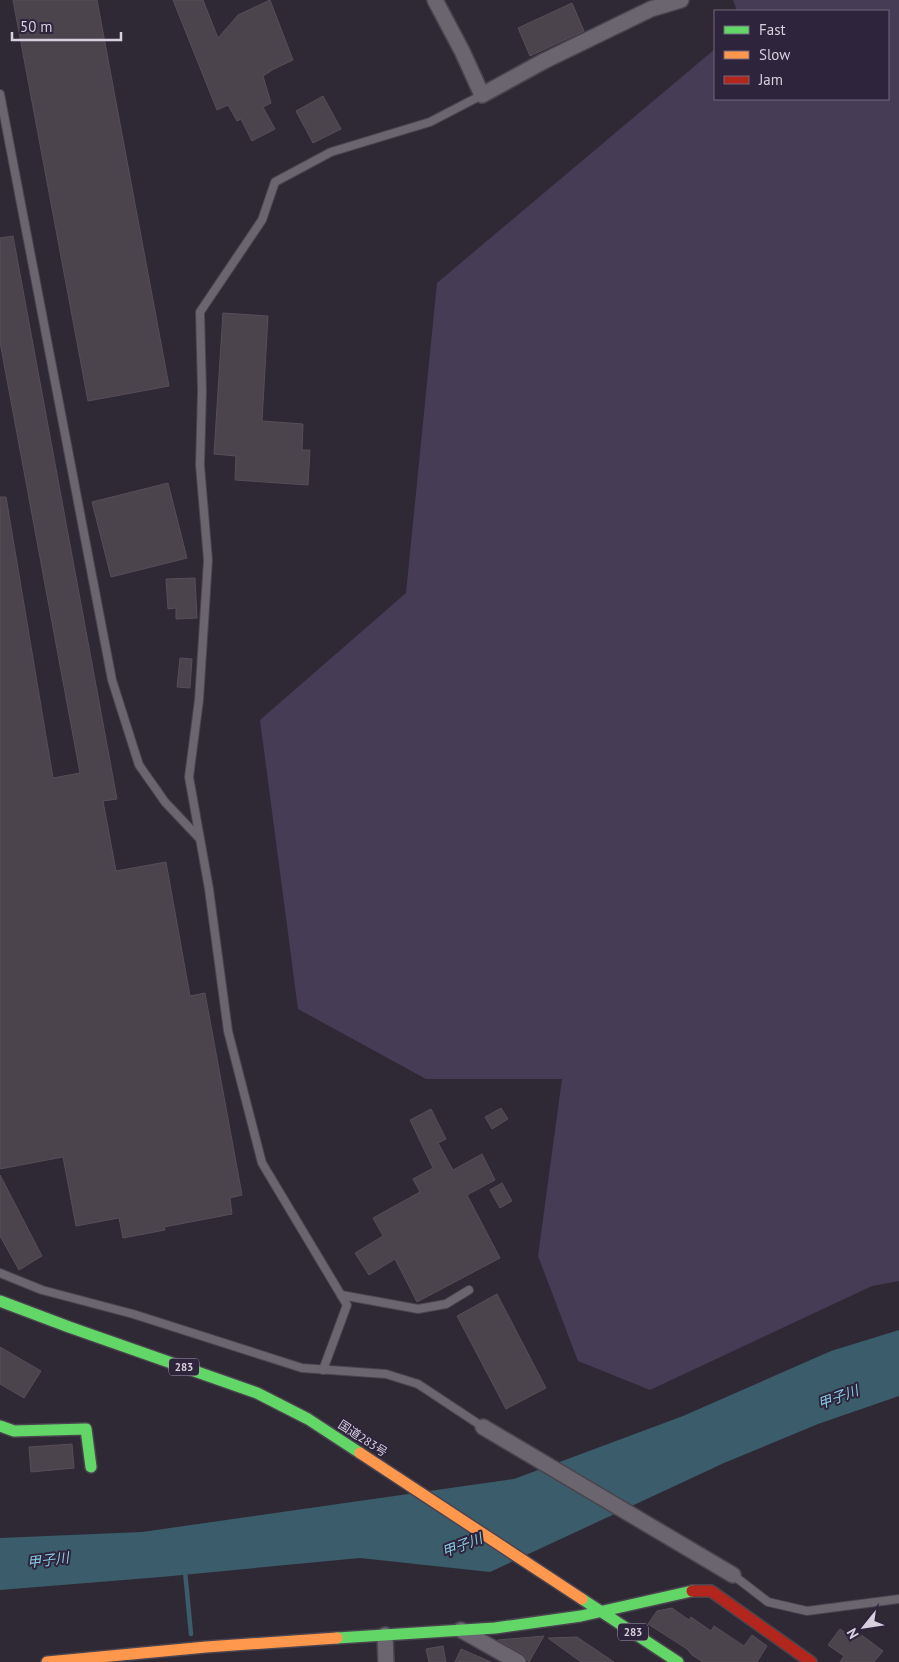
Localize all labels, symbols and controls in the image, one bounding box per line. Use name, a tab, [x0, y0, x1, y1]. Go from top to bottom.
scale bar	[12, 10, 121, 42]
legend	[714, 10, 889, 100]
text: 50 m	[20, 17, 53, 36]
text: Fast	[759, 20, 786, 39]
text: Slow	[759, 45, 790, 64]
text: Jam	[758, 70, 783, 89]
road number: 283	[169, 1358, 199, 1375]
water label: 甲子川	[815, 1381, 863, 1413]
street label: 国道283号	[336, 1417, 390, 1459]
water label: 甲子川	[439, 1528, 487, 1561]
water label: 甲子川	[26, 1548, 72, 1571]
north arrow	[839, 1602, 889, 1652]
road number: 283	[618, 1624, 648, 1640]
text: N	[843, 1625, 863, 1642]

